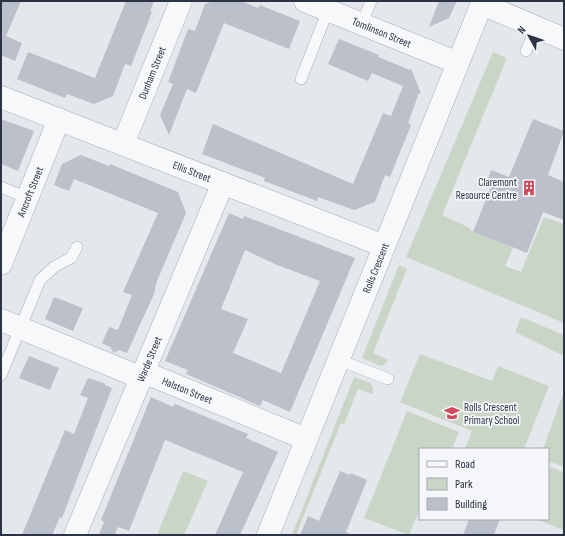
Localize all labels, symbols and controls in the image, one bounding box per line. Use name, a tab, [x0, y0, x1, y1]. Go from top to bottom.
street label: Tomlinson Street	[350, 15, 414, 51]
north arrow	[509, 16, 549, 56]
text: N	[515, 23, 529, 36]
street label: Dunham Street	[136, 44, 169, 101]
street label: Ellis Street	[171, 159, 213, 185]
street label: Ancroft Street	[14, 164, 47, 220]
place label: Claremont Resource Centre	[456, 176, 518, 202]
building icon: Claremont Resource Centre	[520, 179, 538, 197]
street label: Rolls Crescent	[360, 240, 392, 295]
street label: Warde Street	[134, 334, 165, 384]
street label: Halston Street	[160, 374, 215, 407]
place label: Rolls Crescent Primary School	[464, 401, 519, 427]
school or university icon: Rolls Crescent Primary School	[443, 404, 461, 422]
legend	[419, 448, 549, 520]
text: Road	[455, 457, 475, 472]
text: Park	[455, 477, 473, 492]
text: Building	[455, 497, 487, 512]

